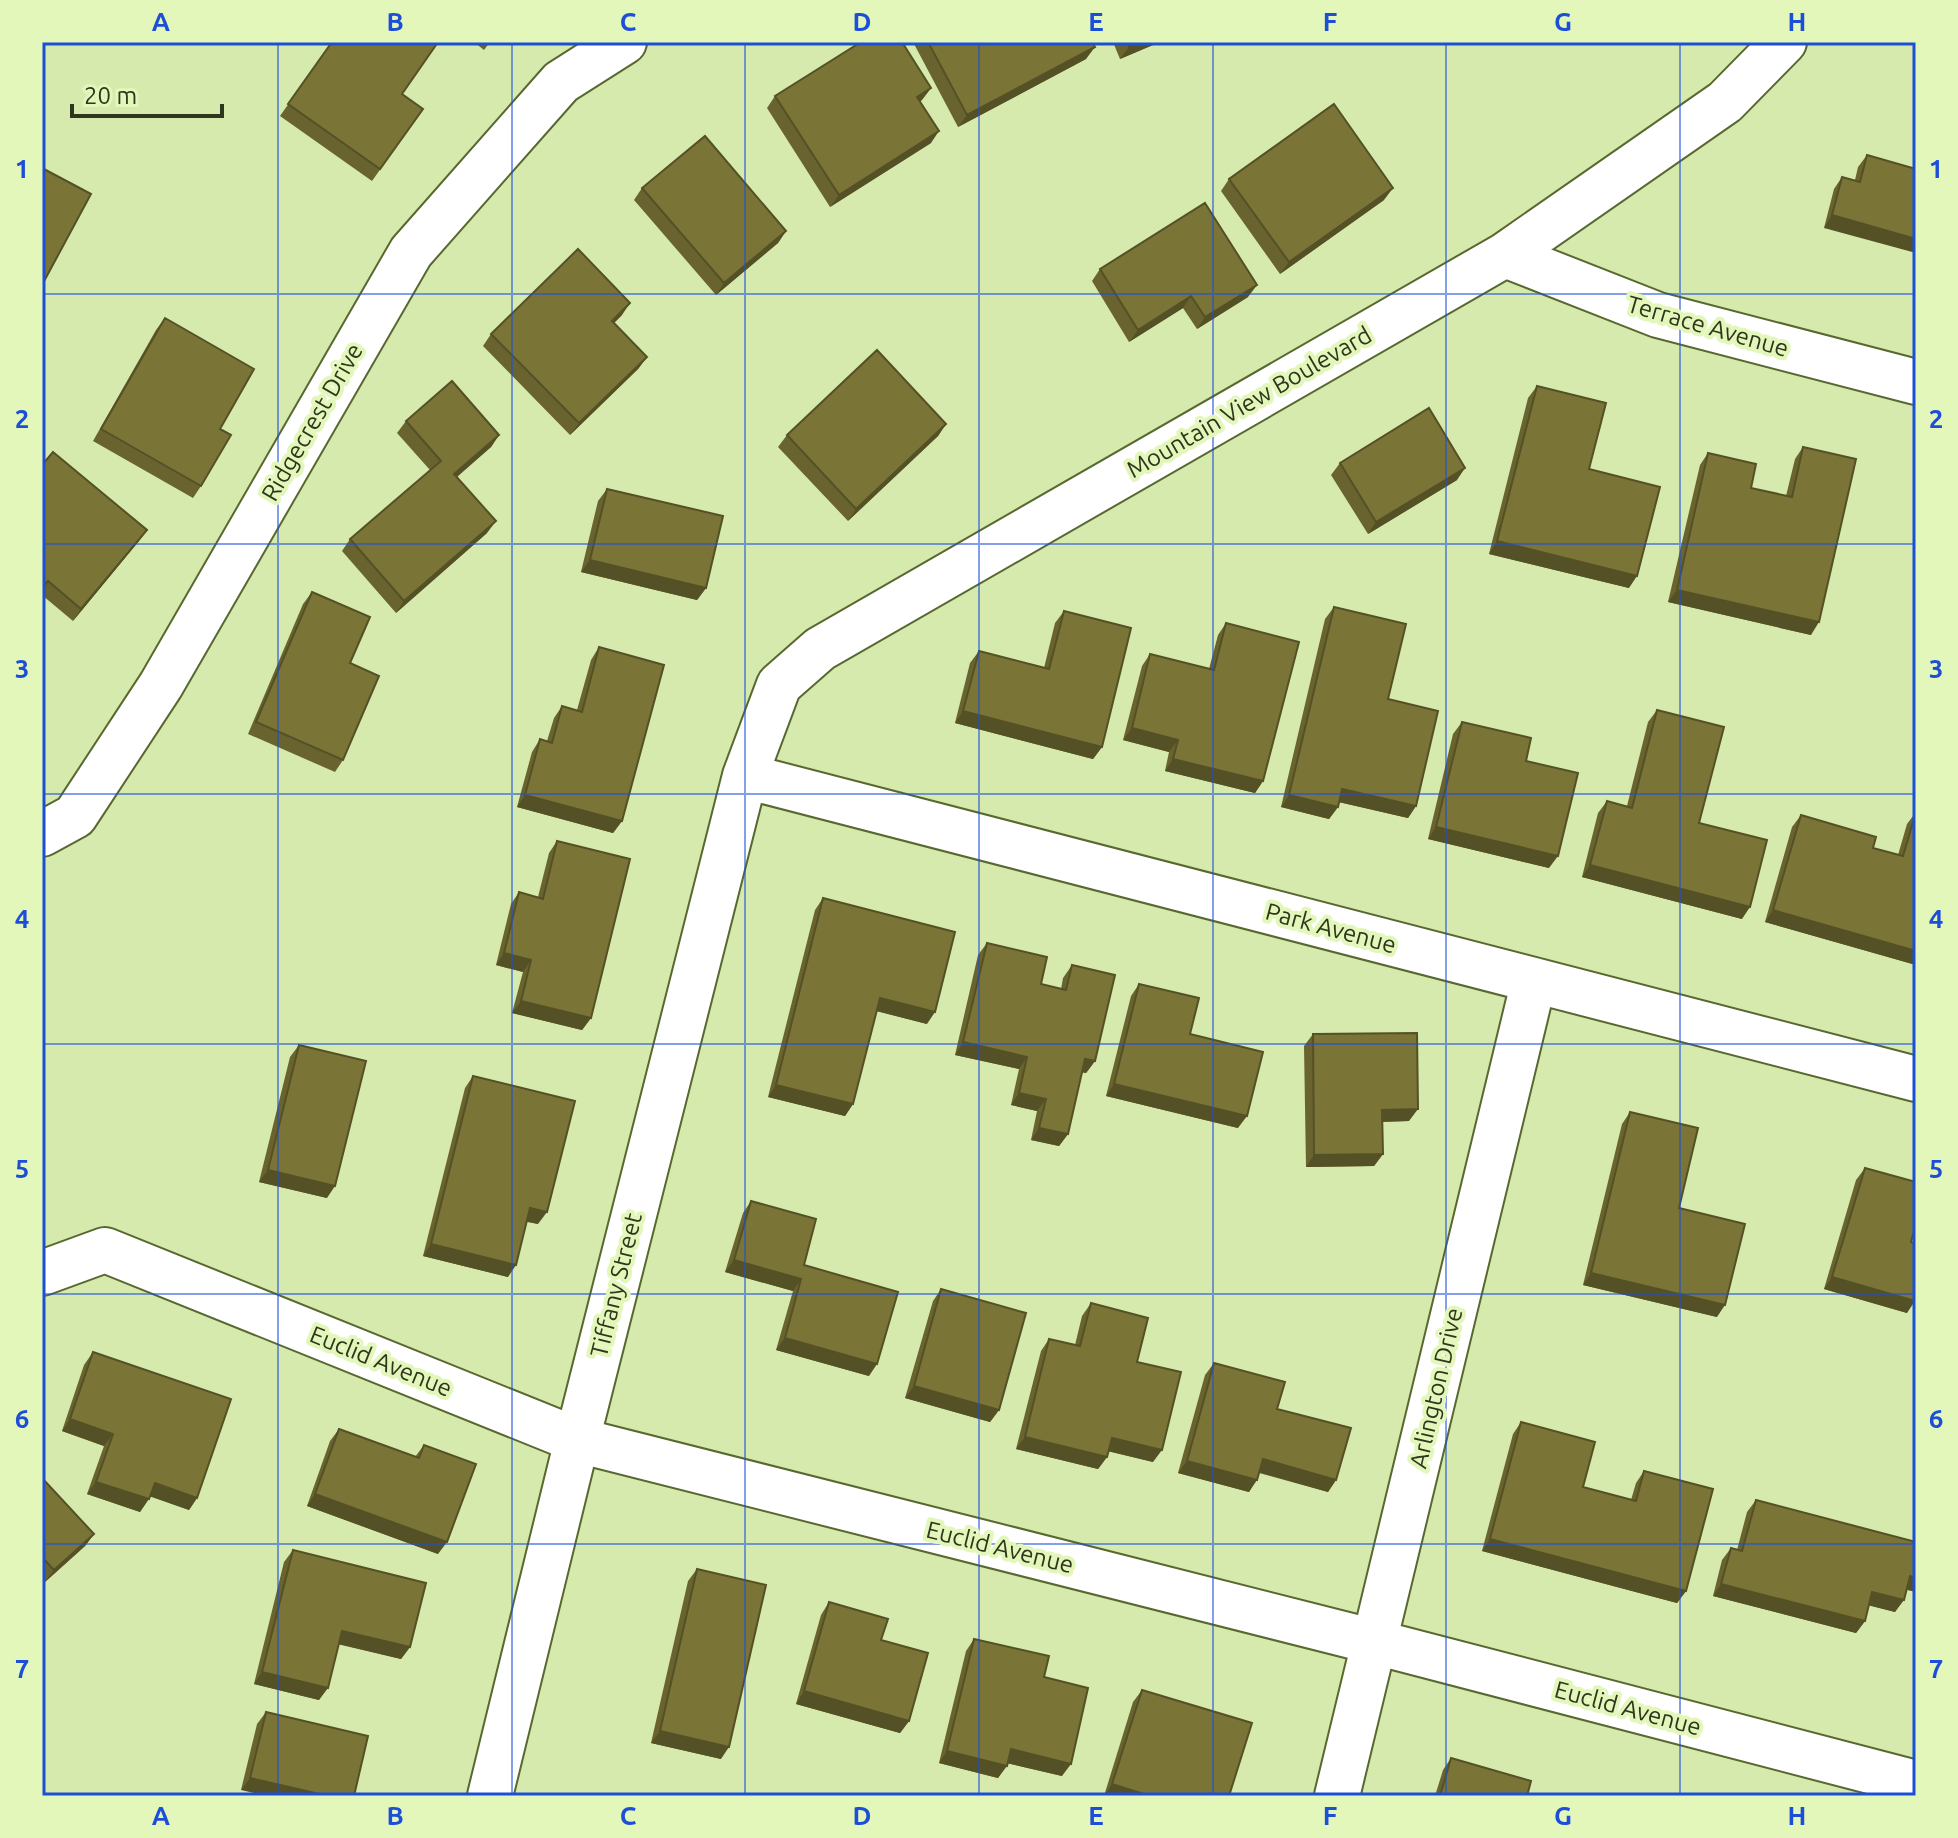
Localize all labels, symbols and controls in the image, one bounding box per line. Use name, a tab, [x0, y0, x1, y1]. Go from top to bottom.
text: A	[152, 7, 171, 36]
text: B	[386, 7, 404, 36]
text: C	[620, 7, 637, 36]
text: D	[853, 7, 871, 36]
text: E	[1088, 7, 1104, 36]
text: F	[1323, 7, 1337, 36]
text: G	[1554, 7, 1572, 36]
text: H	[1788, 7, 1806, 36]
scale bar	[72, 68, 222, 118]
text: 20 m	[84, 82, 137, 109]
text: 1	[15, 154, 29, 183]
text: 1	[1929, 154, 1943, 183]
street label: Terrace Avenue	[1624, 290, 1792, 362]
street label: Mountain View Boulevard	[1122, 321, 1376, 483]
street label: Ridgecrest Drive	[256, 338, 368, 506]
text: 2	[15, 404, 29, 433]
text: 2	[1929, 404, 1943, 433]
text: 3	[15, 654, 29, 683]
text: 3	[1929, 654, 1943, 683]
street label: Park Avenue	[1263, 898, 1399, 958]
text: 4	[15, 904, 29, 933]
text: 4	[1929, 904, 1943, 933]
text: 5	[15, 1154, 29, 1183]
text: 5	[1929, 1154, 1943, 1183]
street label: Tiffany Street	[585, 1209, 647, 1360]
street label: Arlington Drive	[1404, 1305, 1468, 1471]
street label: Euclid Avenue	[306, 1320, 456, 1402]
text: 6	[15, 1404, 29, 1433]
text: 6	[1929, 1404, 1943, 1433]
street label: Euclid Avenue	[924, 1516, 1076, 1578]
text: 7	[15, 1654, 29, 1683]
text: 7	[1929, 1654, 1943, 1683]
street label: Euclid Avenue	[1552, 1675, 1704, 1741]
text: A	[152, 1801, 171, 1830]
text: B	[386, 1801, 404, 1830]
text: C	[620, 1801, 637, 1830]
text: D	[853, 1801, 871, 1830]
text: E	[1088, 1801, 1104, 1830]
text: F	[1323, 1801, 1337, 1830]
text: G	[1554, 1801, 1572, 1830]
text: H	[1788, 1801, 1806, 1830]

